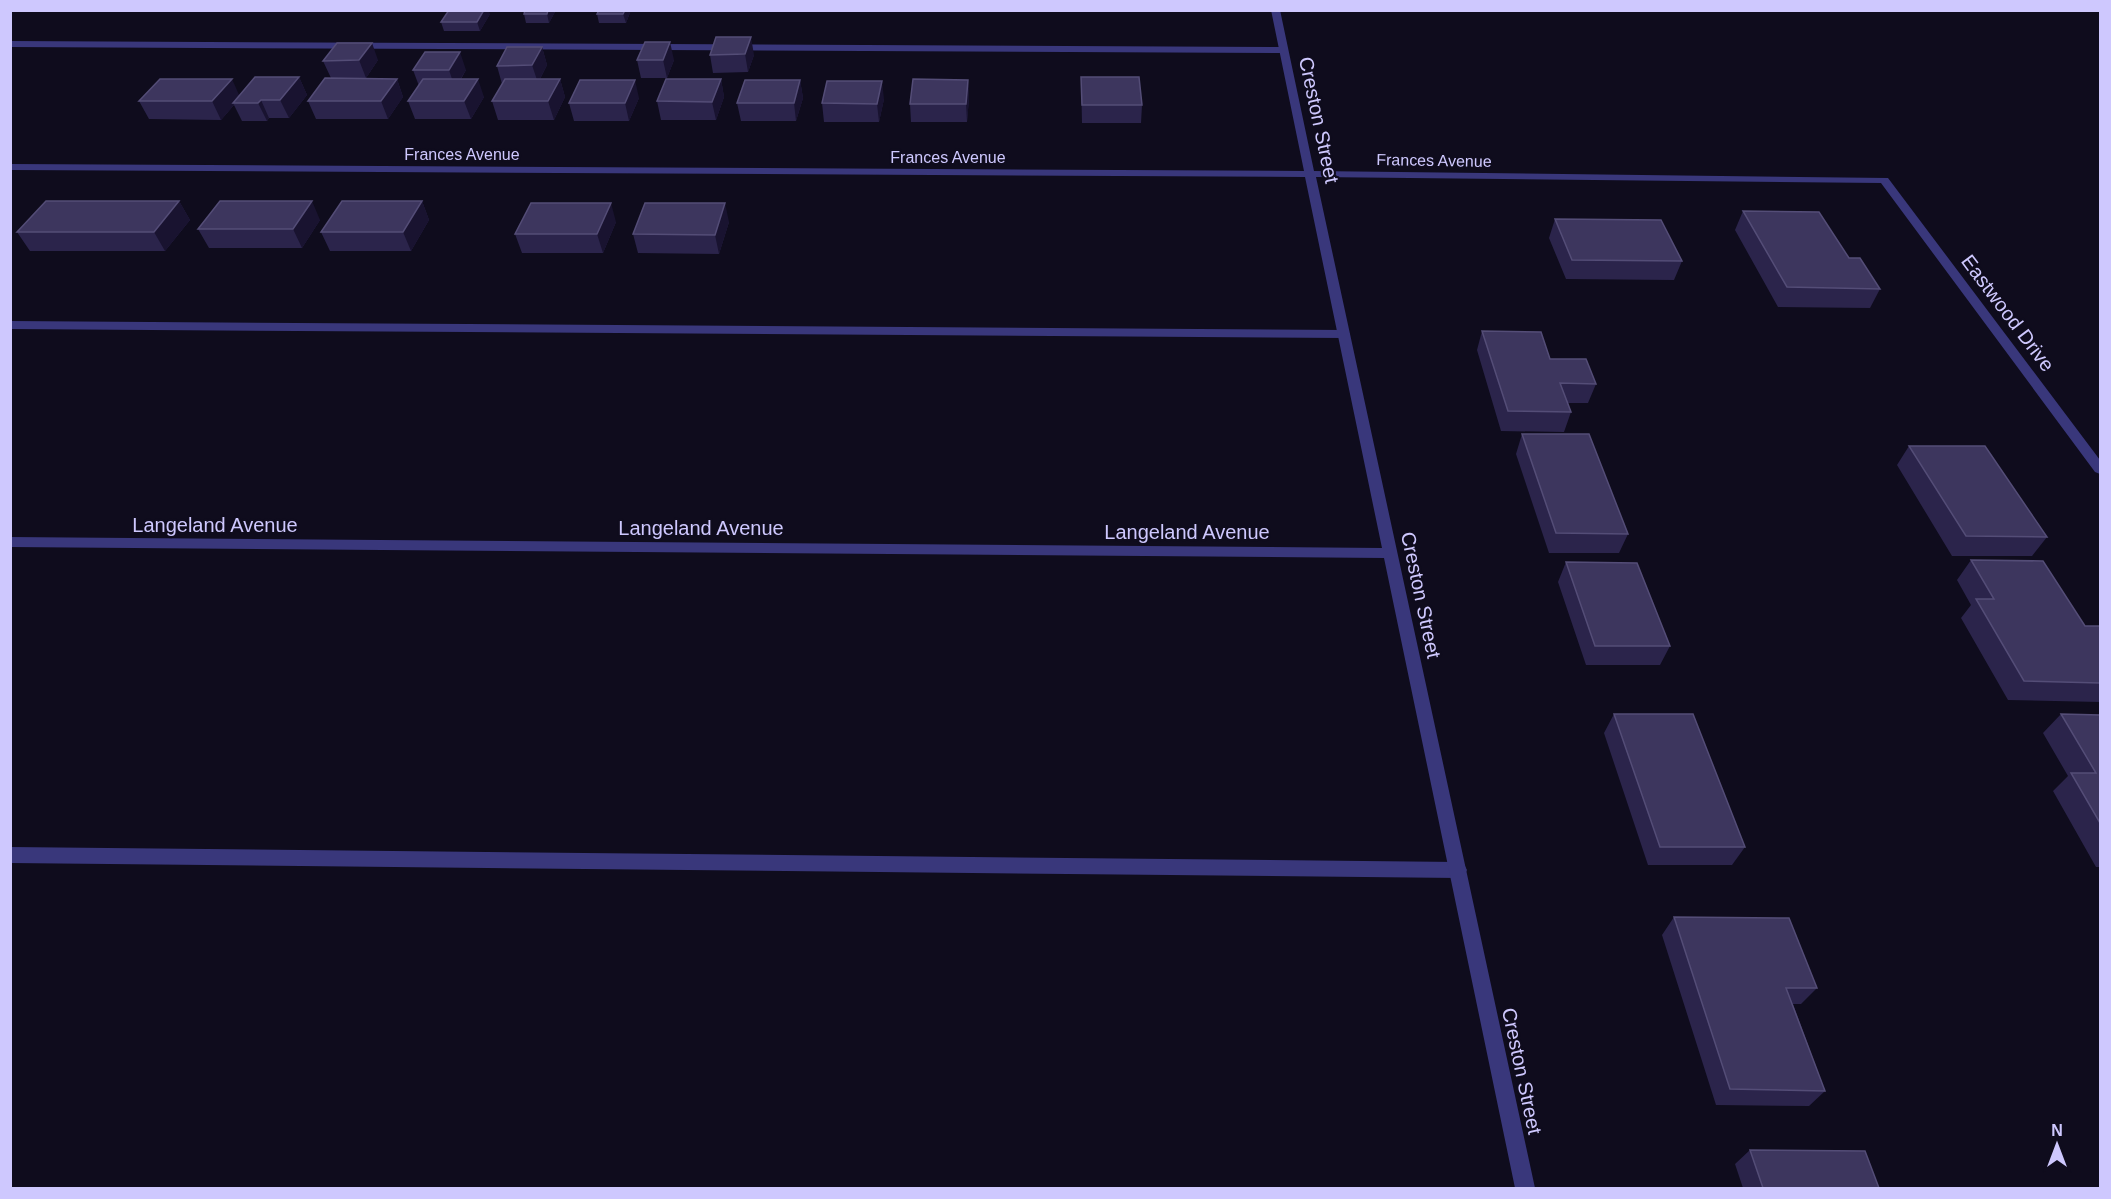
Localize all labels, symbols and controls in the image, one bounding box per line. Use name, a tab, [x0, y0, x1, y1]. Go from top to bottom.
street label: Creston Street	[1295, 55, 1343, 186]
street label: Frances Avenue	[404, 146, 520, 163]
street label: Frances Avenue	[890, 149, 1006, 166]
street label: Frances Avenue	[1376, 151, 1492, 170]
street label: Eastwood Drive	[1957, 250, 2059, 376]
street label: Langeland Avenue	[132, 514, 298, 536]
street label: Langeland Avenue	[618, 517, 784, 539]
street label: Langeland Avenue	[1104, 521, 1270, 543]
street label: Creston Street	[1397, 530, 1445, 661]
street label: Creston Street	[1498, 1006, 1546, 1137]
north arrow	[2027, 1115, 2087, 1175]
text: N	[2051, 1122, 2063, 1139]

